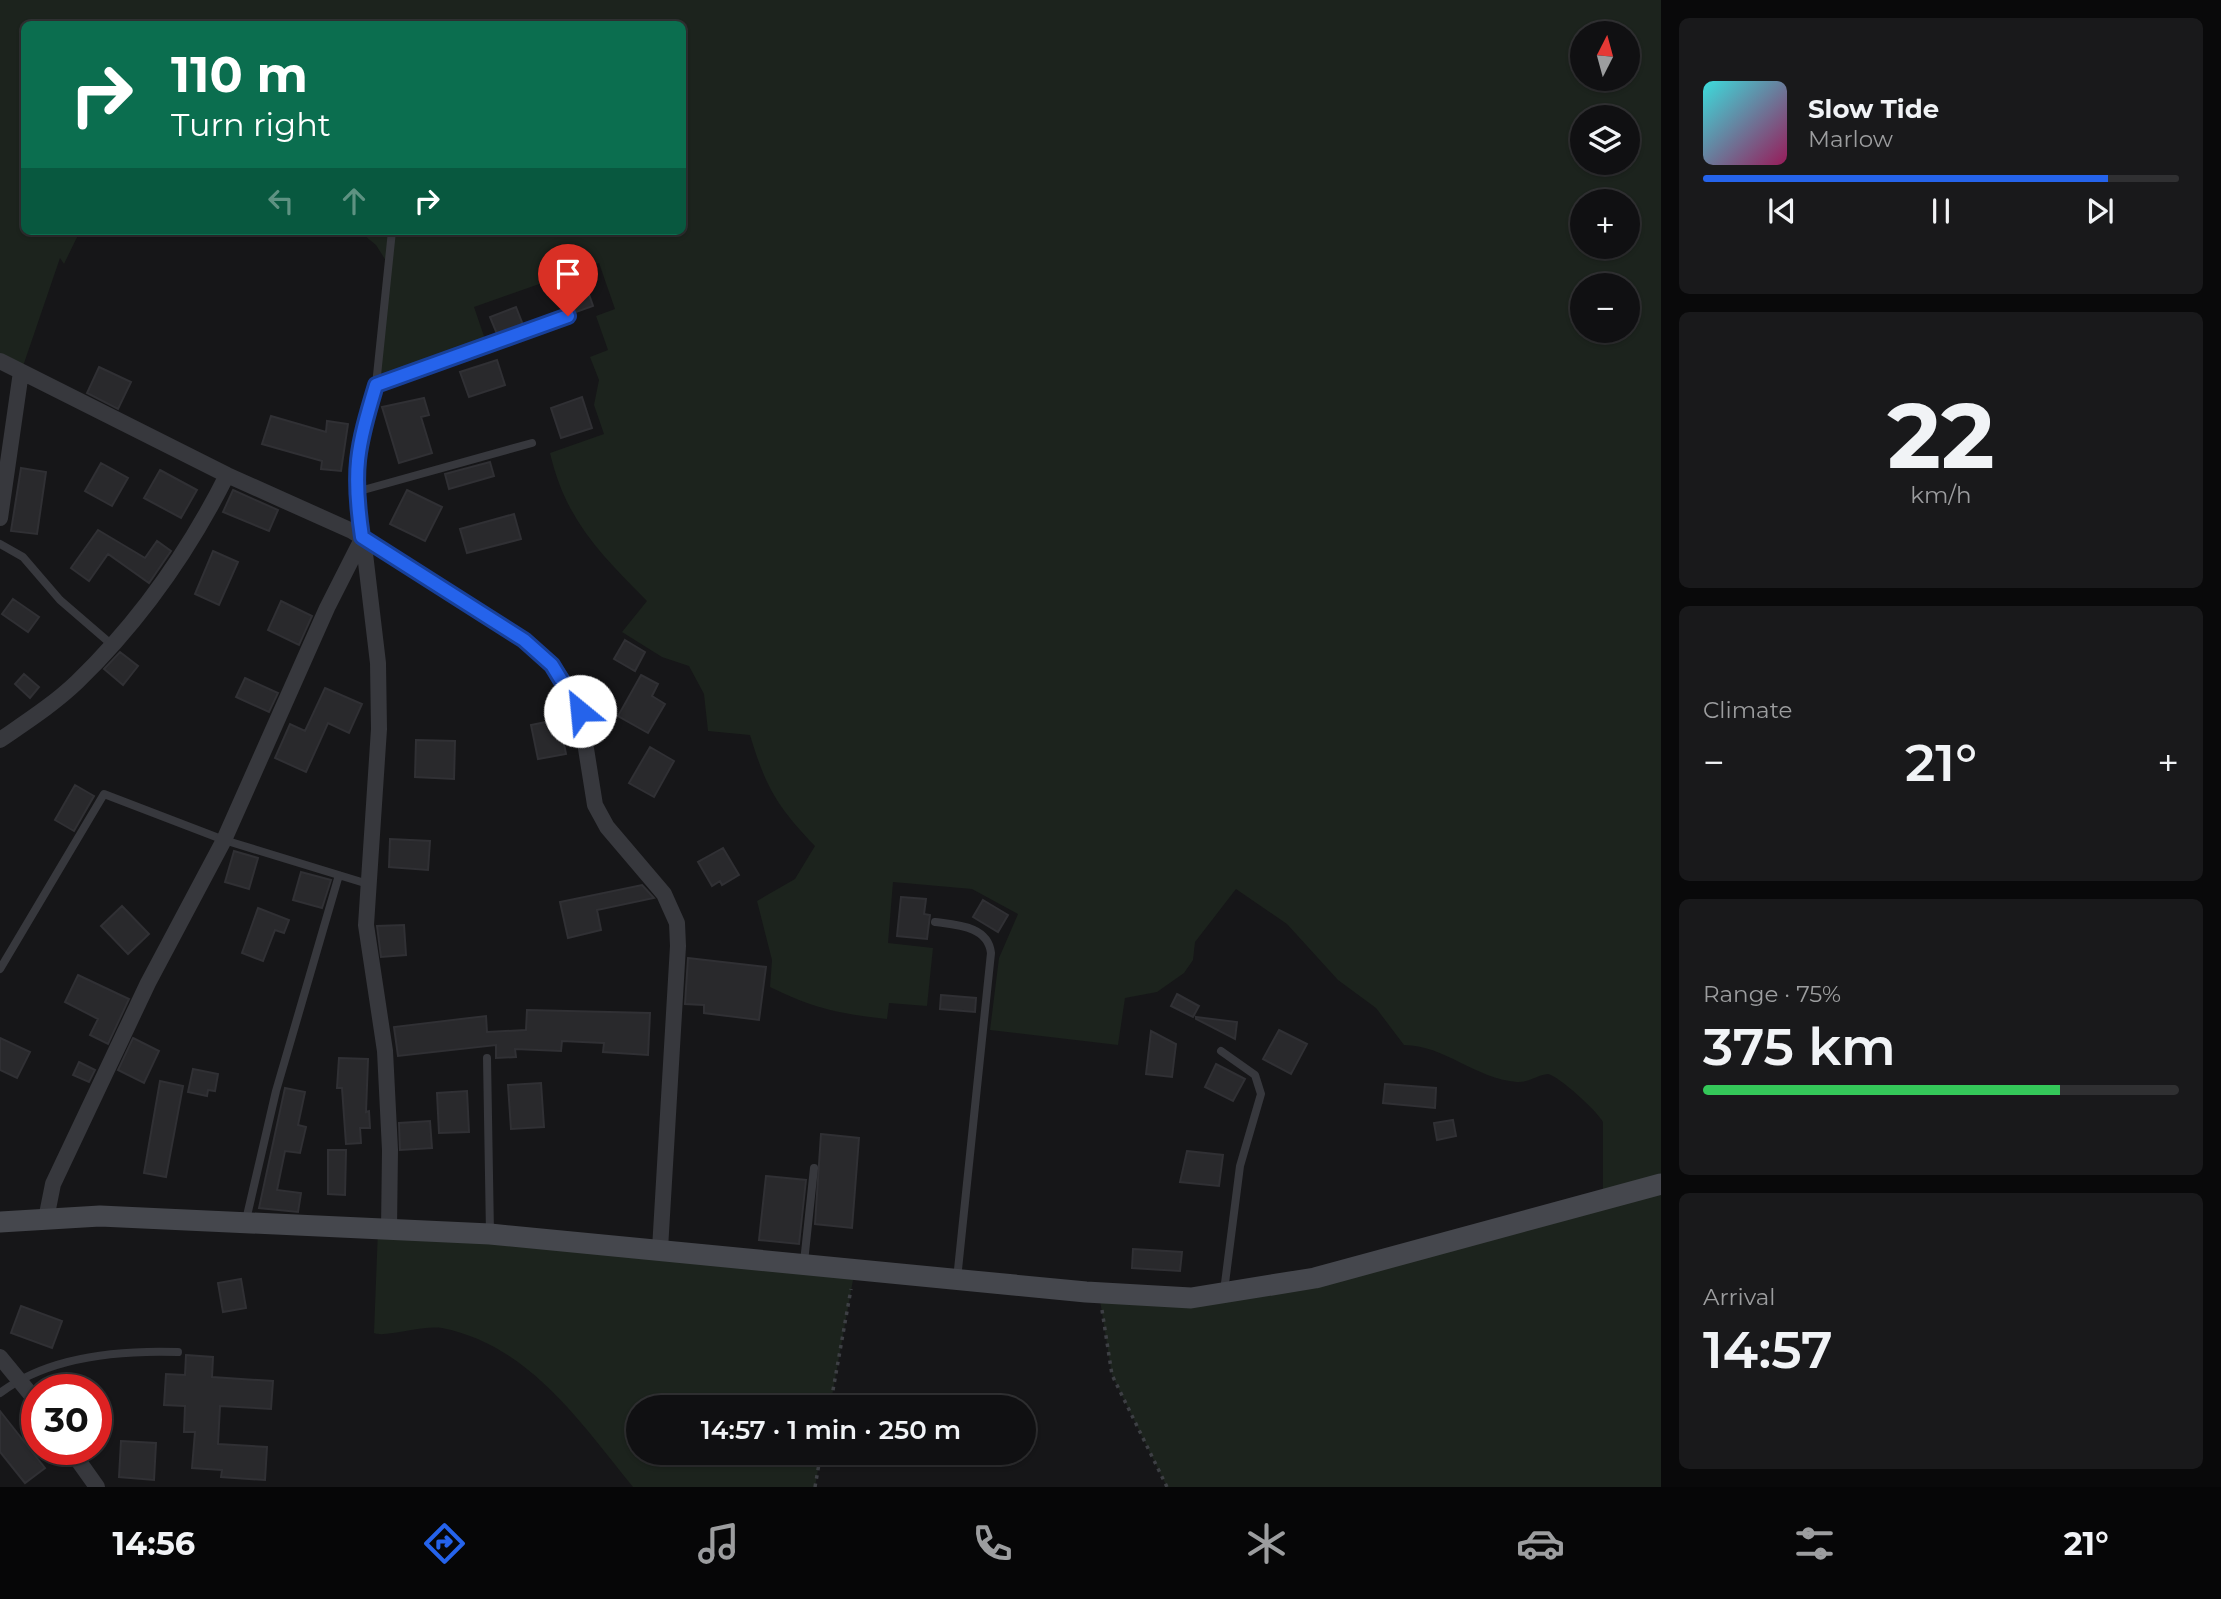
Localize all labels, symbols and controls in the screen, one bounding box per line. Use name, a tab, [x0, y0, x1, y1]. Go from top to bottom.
north arrow	[1570, 21, 1640, 91]
map controls	[1570, 21, 1640, 343]
text: 110 m	[171, 45, 308, 104]
icon: right	[56, 49, 147, 140]
text: Slow Tide	[1808, 93, 1939, 125]
text: Turn right	[171, 105, 331, 144]
button: layers	[1570, 105, 1640, 175]
text: Marlow	[1808, 125, 1893, 153]
icon: left	[262, 182, 300, 220]
icon: ahead	[335, 182, 373, 220]
icon: right	[408, 182, 446, 220]
button: +	[1570, 189, 1640, 259]
icon: previous	[1763, 192, 1801, 230]
icon: pause	[1922, 192, 1960, 230]
icon: next	[2081, 192, 2119, 230]
pin	[538, 244, 598, 316]
icon: arrive	[549, 255, 587, 293]
button: −	[1570, 273, 1640, 343]
text: 22	[1887, 380, 1995, 491]
text: km/h	[1910, 481, 1972, 509]
position arrow	[543, 674, 617, 748]
text: Climate	[1703, 696, 1792, 724]
text: 21°	[1905, 731, 1977, 794]
text: −	[1703, 739, 1725, 786]
text: +	[2157, 739, 2179, 786]
text: Range · 75%	[1703, 980, 1841, 1008]
text: 375 km	[1703, 1015, 1896, 1078]
text: Arrival	[1703, 1283, 1776, 1311]
text: 14:57	[1703, 1318, 1833, 1381]
speed limit sign: 30	[21, 1374, 112, 1465]
text: 14:57 · 1 min · 250 m	[701, 1414, 961, 1446]
icon: directions	[420, 1519, 469, 1568]
icon: music	[694, 1519, 743, 1568]
icon: phone	[968, 1519, 1017, 1568]
icon: climate	[1242, 1519, 1291, 1568]
icon: car	[1516, 1519, 1565, 1568]
icon: filters	[1790, 1519, 1839, 1568]
text: 14:56	[112, 1524, 195, 1563]
text: 21°	[2064, 1524, 2109, 1563]

